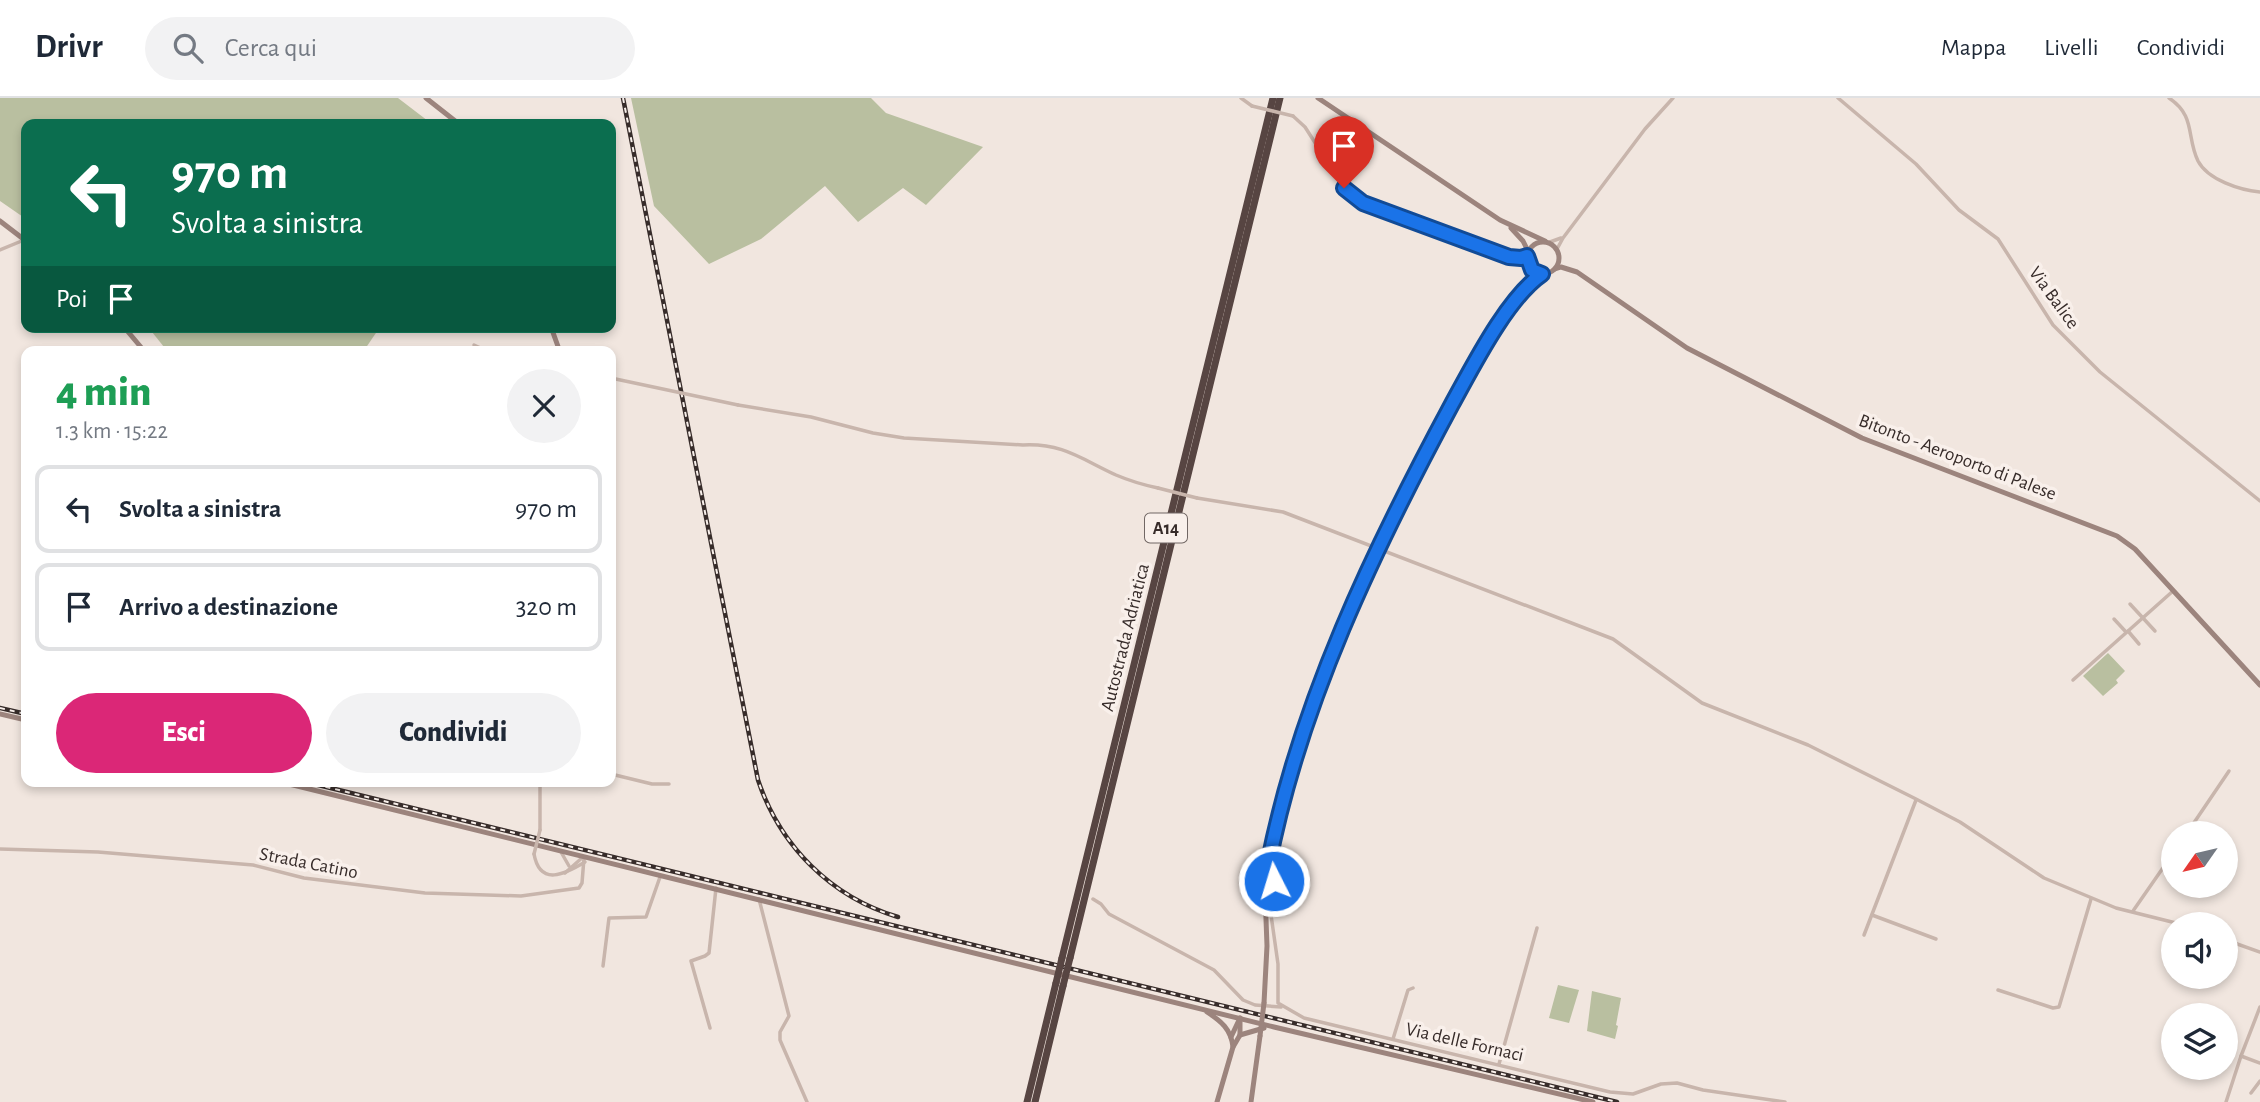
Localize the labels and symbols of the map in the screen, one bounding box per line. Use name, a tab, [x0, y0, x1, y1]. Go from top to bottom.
pin	[1314, 116, 1374, 188]
street label: Via Balice	[2025, 263, 2083, 332]
street label: Bitonto - Aeroporto di Palese	[1856, 411, 2059, 504]
road number: A14	[1145, 514, 1187, 542]
street label: Autostrada Adriatica	[1098, 561, 1153, 713]
north arrow	[2161, 821, 2238, 898]
position arrow	[1237, 844, 1311, 918]
street label: Strada Catino	[258, 845, 360, 882]
street label: Via delle Fornaci	[1404, 1020, 1525, 1065]

